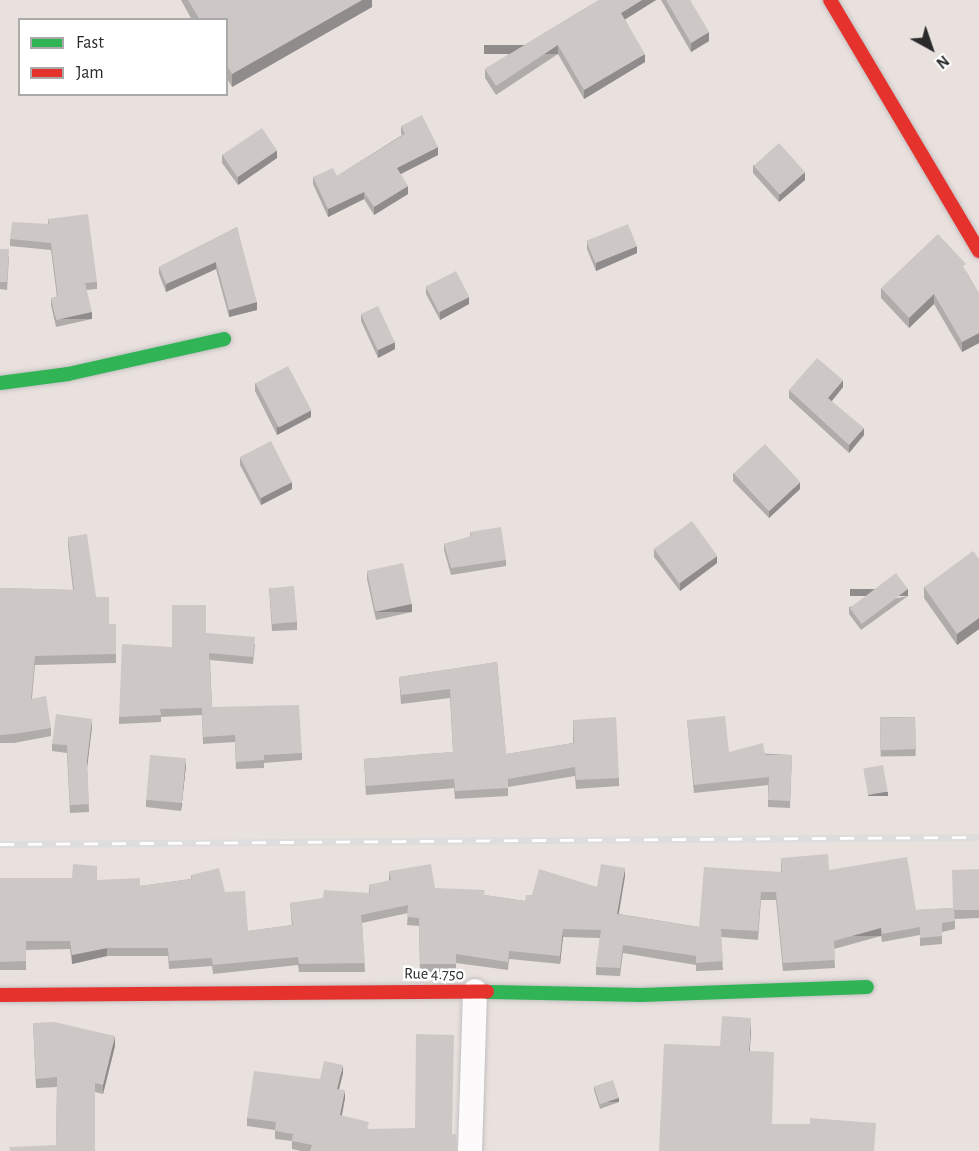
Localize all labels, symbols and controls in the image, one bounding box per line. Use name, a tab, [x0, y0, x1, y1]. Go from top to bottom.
legend	[18, 18, 228, 96]
north arrow	[901, 18, 961, 78]
text: Fast	[76, 34, 104, 52]
text: N	[933, 52, 952, 71]
text: Jam	[76, 64, 104, 82]
street label: Rue 4.750	[404, 964, 464, 984]

